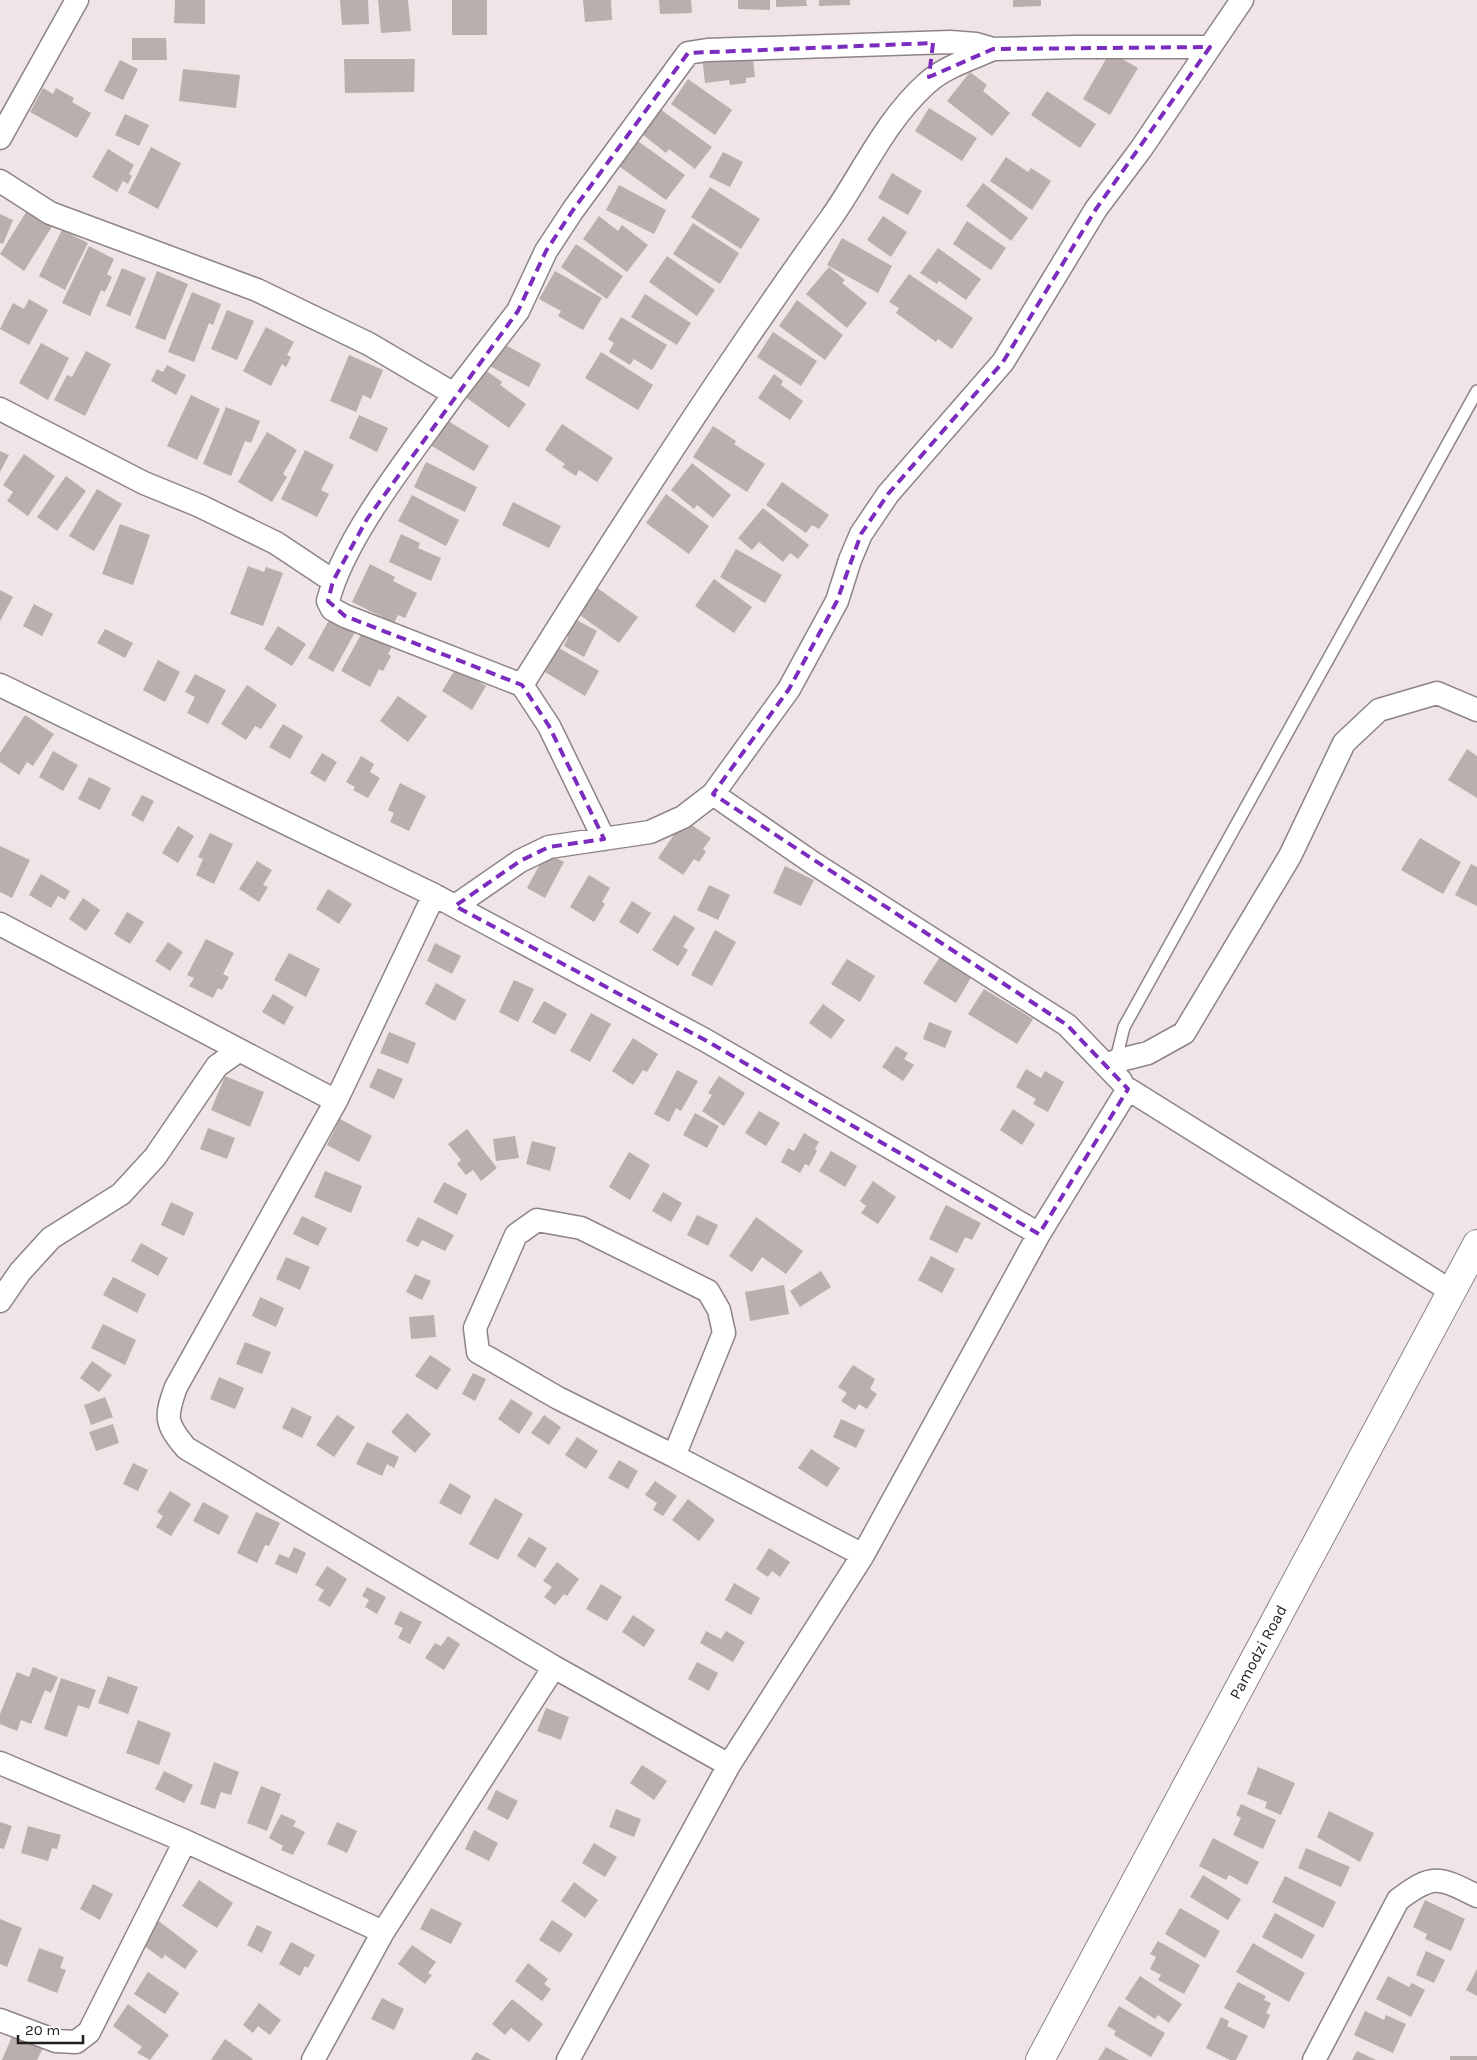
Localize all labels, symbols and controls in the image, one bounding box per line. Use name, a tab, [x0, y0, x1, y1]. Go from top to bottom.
street label: Pamodzi Road	[1225, 1602, 1291, 1702]
scale bar	[18, 2012, 82, 2044]
text: 20 m	[25, 2021, 60, 2039]

